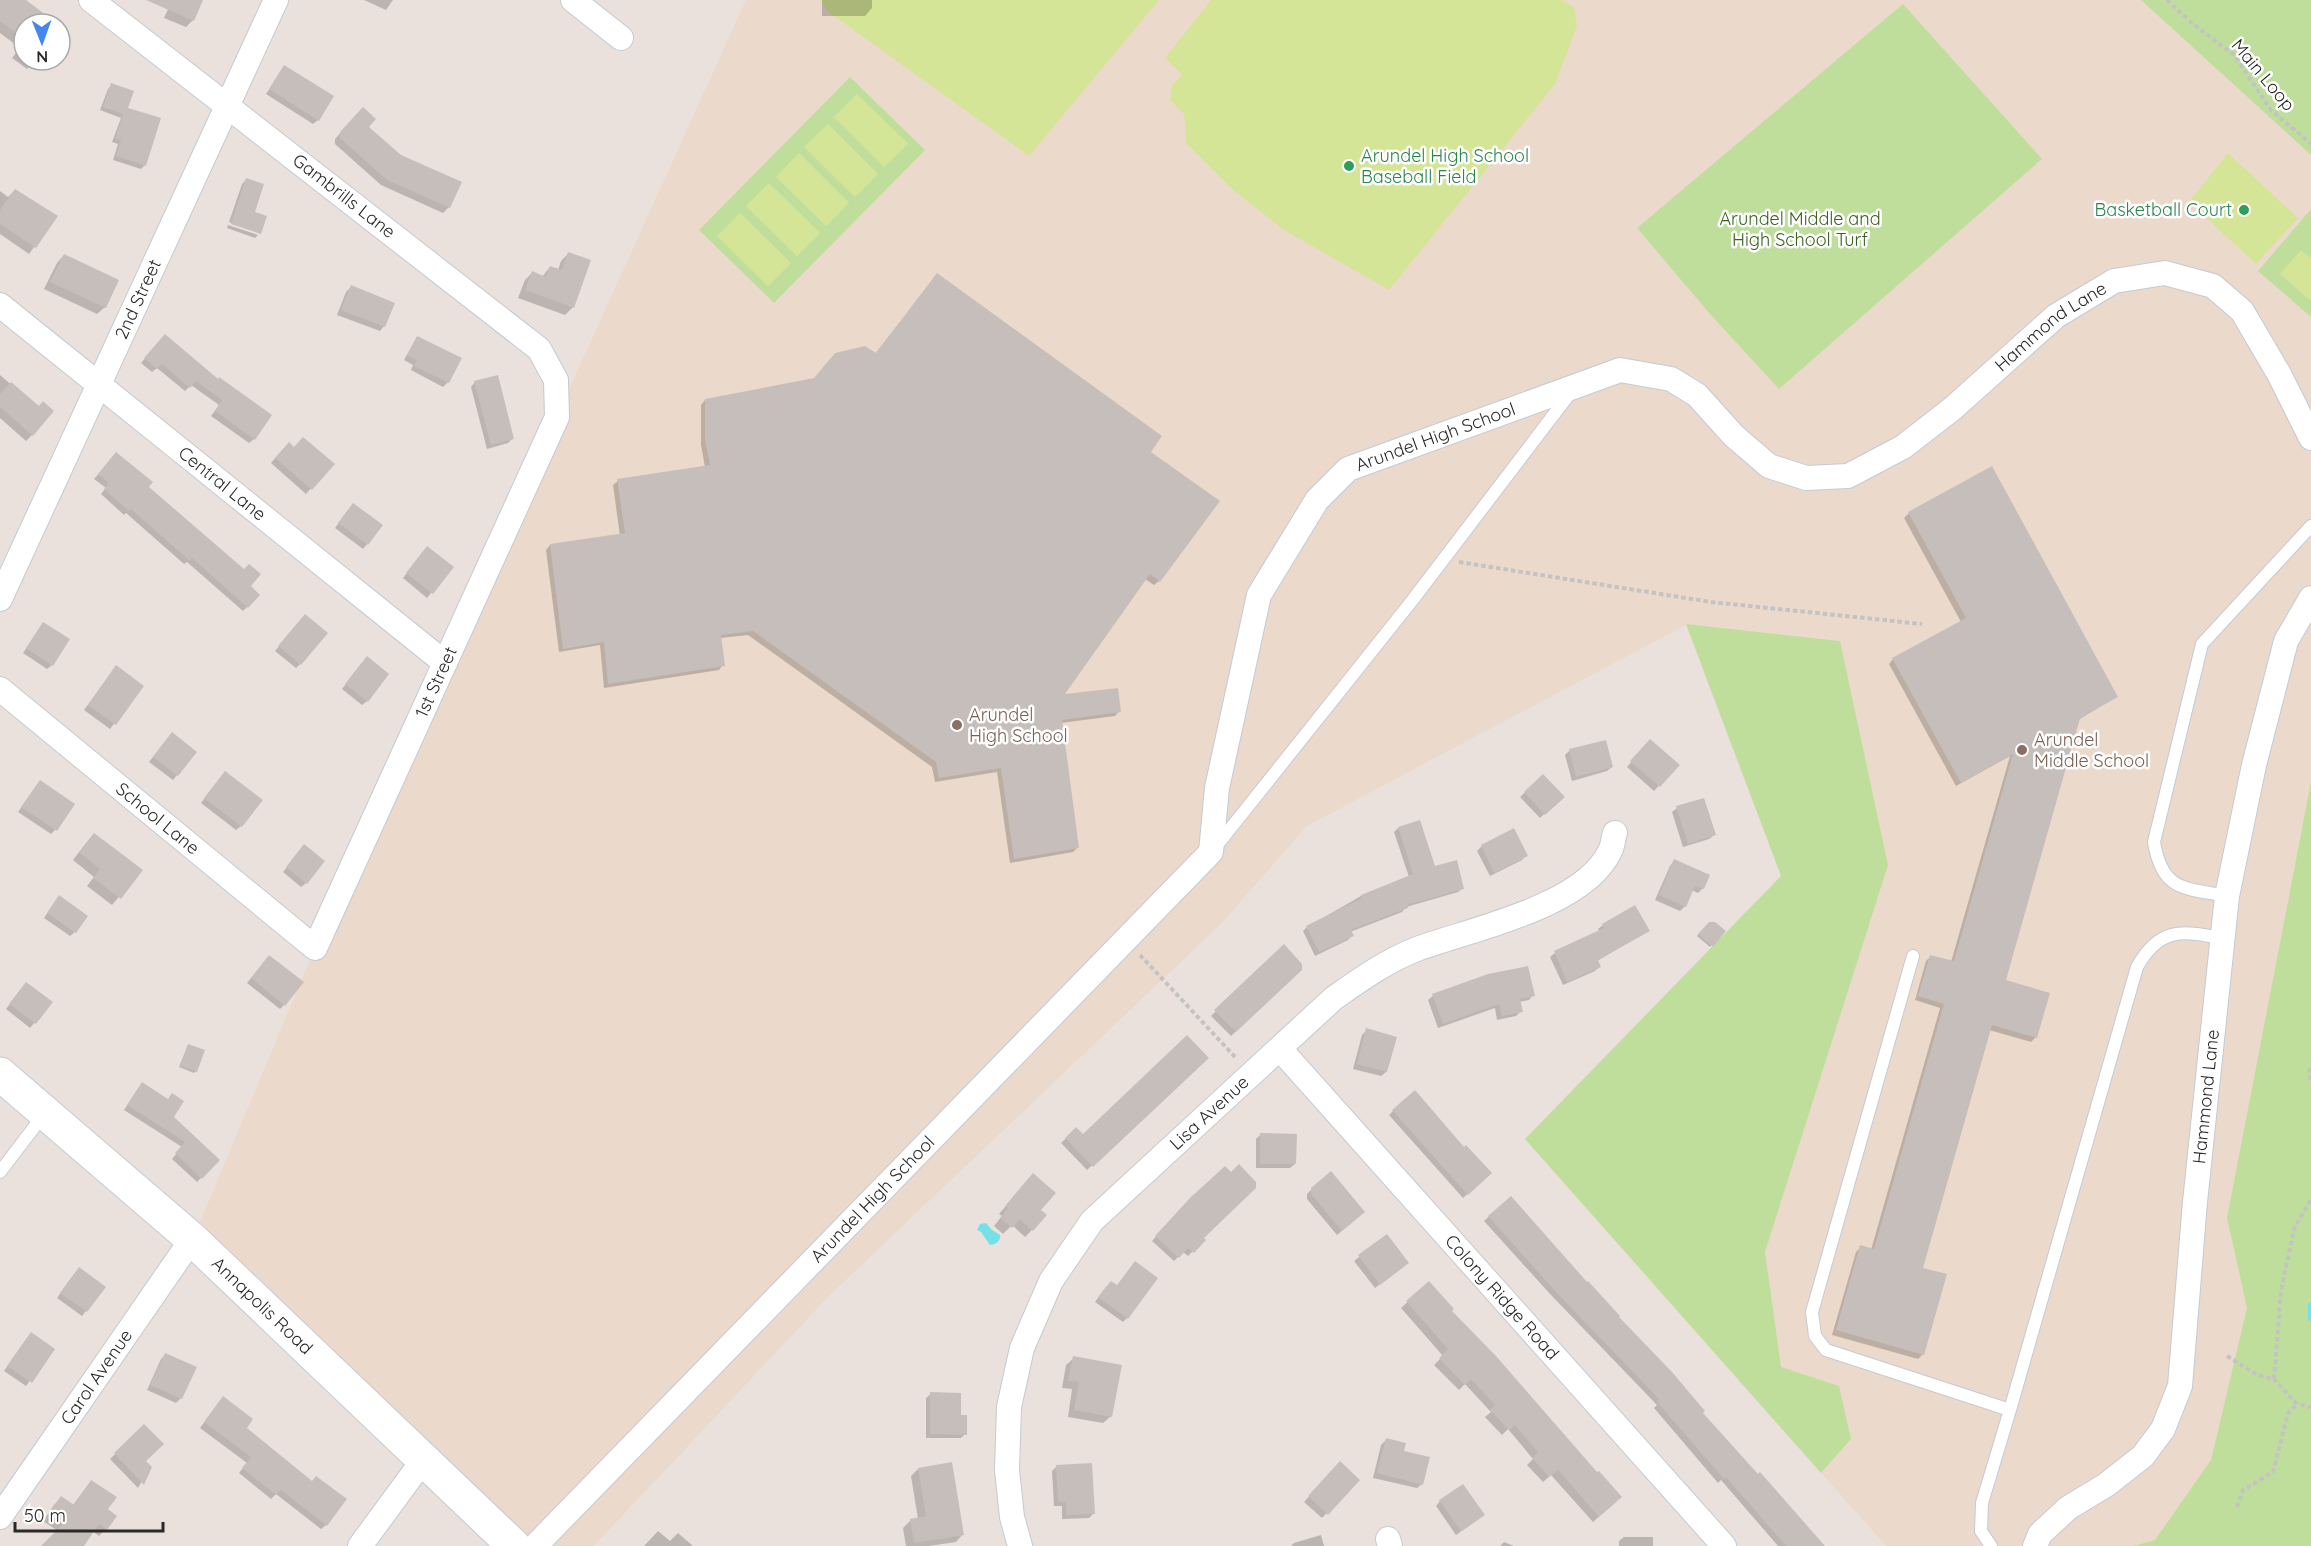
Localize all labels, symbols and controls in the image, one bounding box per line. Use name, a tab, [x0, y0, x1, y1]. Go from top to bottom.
north arrow	[12, 12, 72, 72]
street label: Main Loop	[2227, 34, 2300, 116]
text: N	[36, 47, 48, 67]
place label: Arundel High School Baseball Field	[1361, 144, 1529, 188]
street label: Gambrills Lane	[288, 148, 400, 243]
marker: Arundel High School Baseball Field	[1342, 159, 1356, 173]
place label: Basketball Court	[2095, 198, 2232, 221]
marker: Basketball Court	[2237, 203, 2251, 217]
park label: Arundel Middle and High School Turf	[1719, 207, 1881, 251]
street label: 2nd Street	[109, 255, 166, 343]
street label: Hammond Lane	[1990, 276, 2110, 376]
street label: Arundel High School	[1352, 397, 1518, 476]
street label: Central Lane	[174, 441, 271, 526]
street label: 1st Street	[410, 643, 462, 721]
place label: Arundel High School	[969, 703, 1068, 747]
marker: Arundel High School	[950, 718, 964, 732]
place label: Arundel Middle School	[2034, 728, 2149, 772]
marker: Arundel Middle School	[2015, 743, 2029, 757]
street label: School Lane	[111, 777, 204, 859]
street label: Hammond Lane	[2187, 1028, 2224, 1165]
street label: Lisa Avenue	[1165, 1070, 1253, 1155]
street label: Arundel High School	[805, 1131, 939, 1267]
street label: Colony Ridge Road	[1440, 1229, 1564, 1365]
street label: Annapolis Road	[207, 1252, 318, 1359]
street label: Carol Avenue	[55, 1325, 137, 1429]
scale bar	[15, 1495, 164, 1533]
text: 50 m	[24, 1504, 66, 1527]

